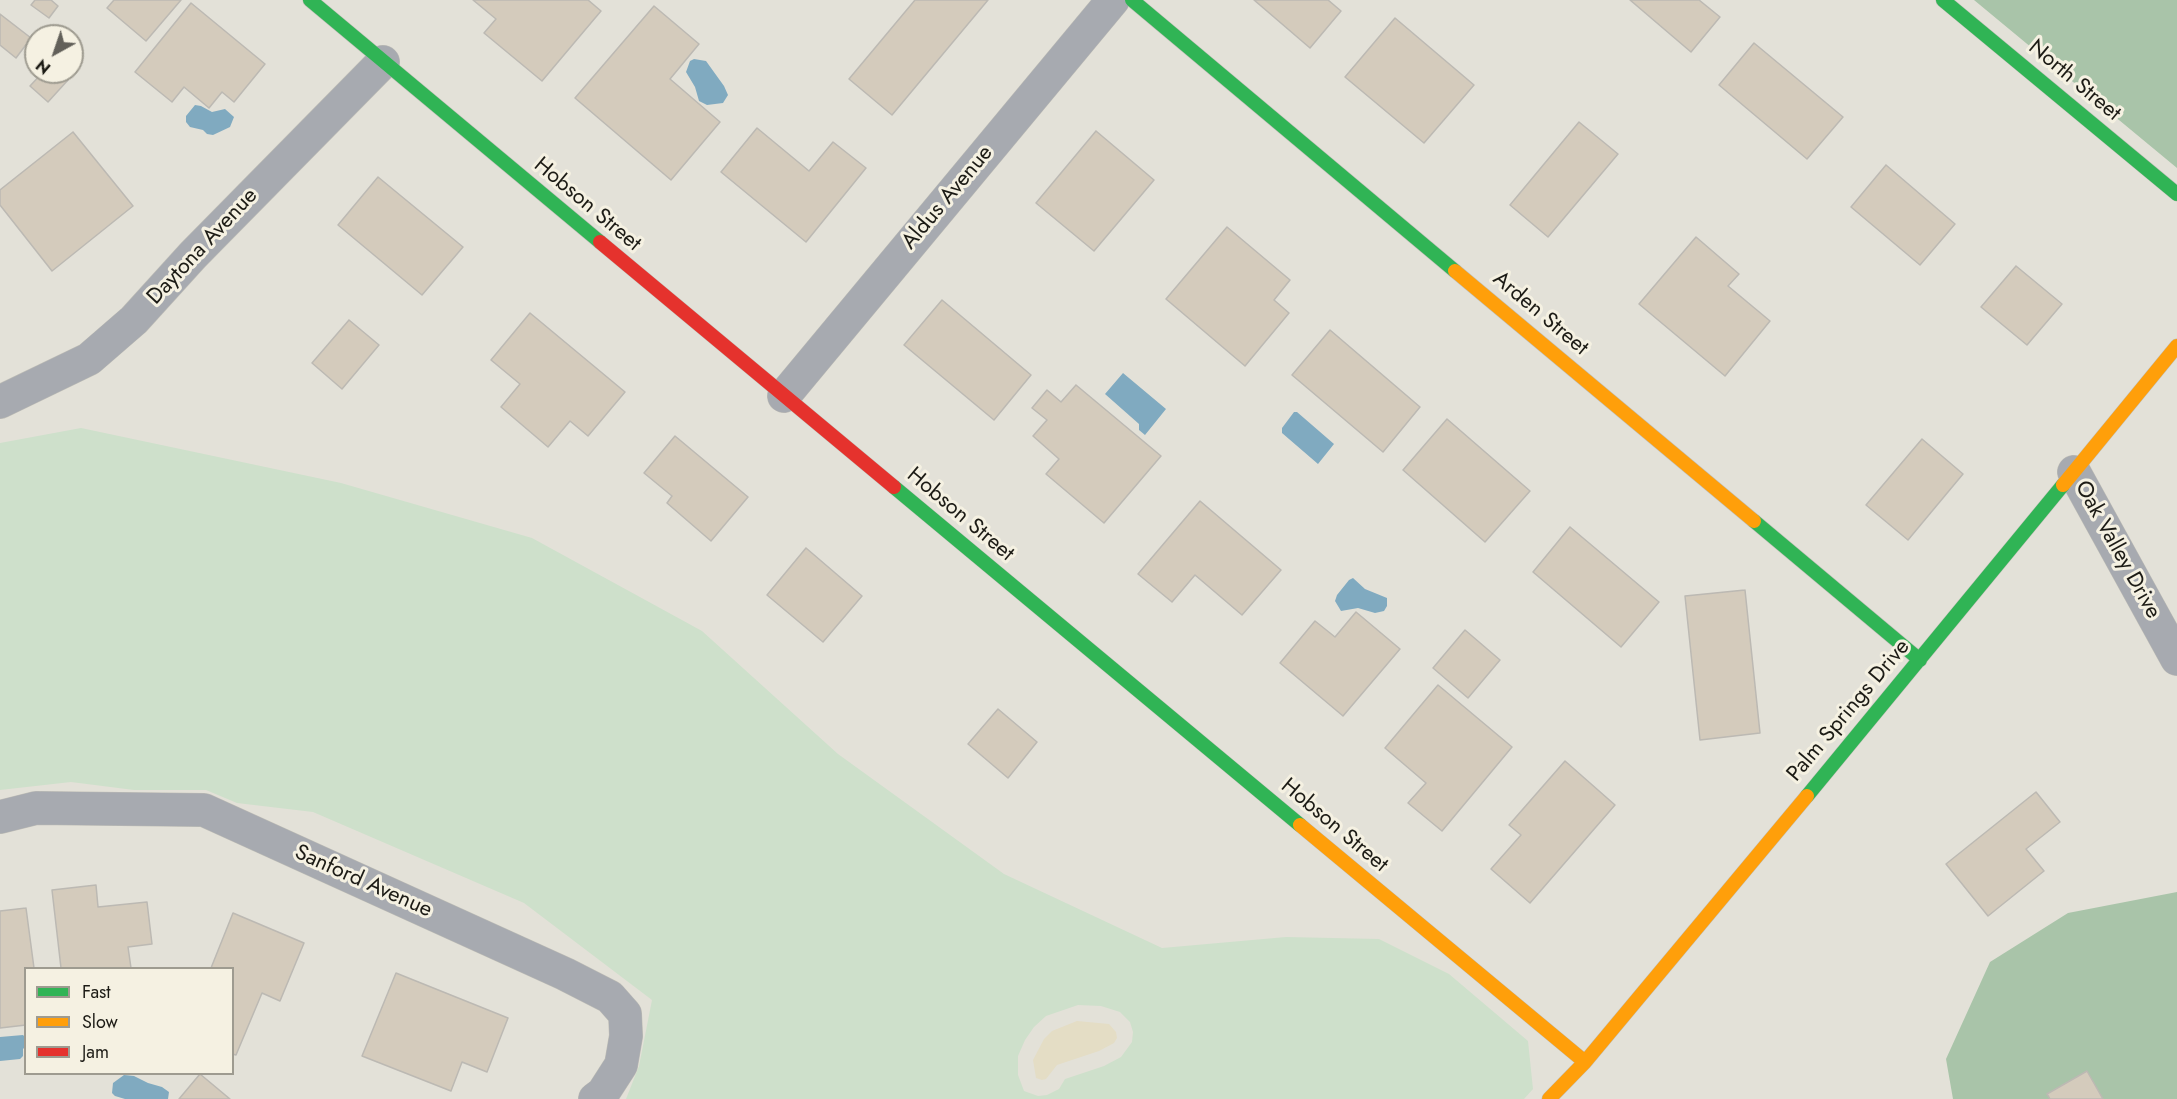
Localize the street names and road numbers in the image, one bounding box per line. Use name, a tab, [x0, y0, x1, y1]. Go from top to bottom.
street label: North Street	[2022, 35, 2126, 127]
street label: Aldus Avenue	[897, 141, 999, 255]
street label: Hobson Street	[528, 153, 646, 257]
street label: Daytona Avenue	[142, 183, 264, 311]
street label: Arden Street	[1487, 266, 1593, 362]
street label: Hobson Street	[901, 463, 1019, 567]
street label: Oak Valley Drive	[2068, 476, 2166, 624]
street label: Palm Springs Drive	[1782, 635, 1916, 787]
street label: Hobson Street	[1275, 774, 1393, 878]
street label: Sanford Avenue	[290, 840, 436, 924]

